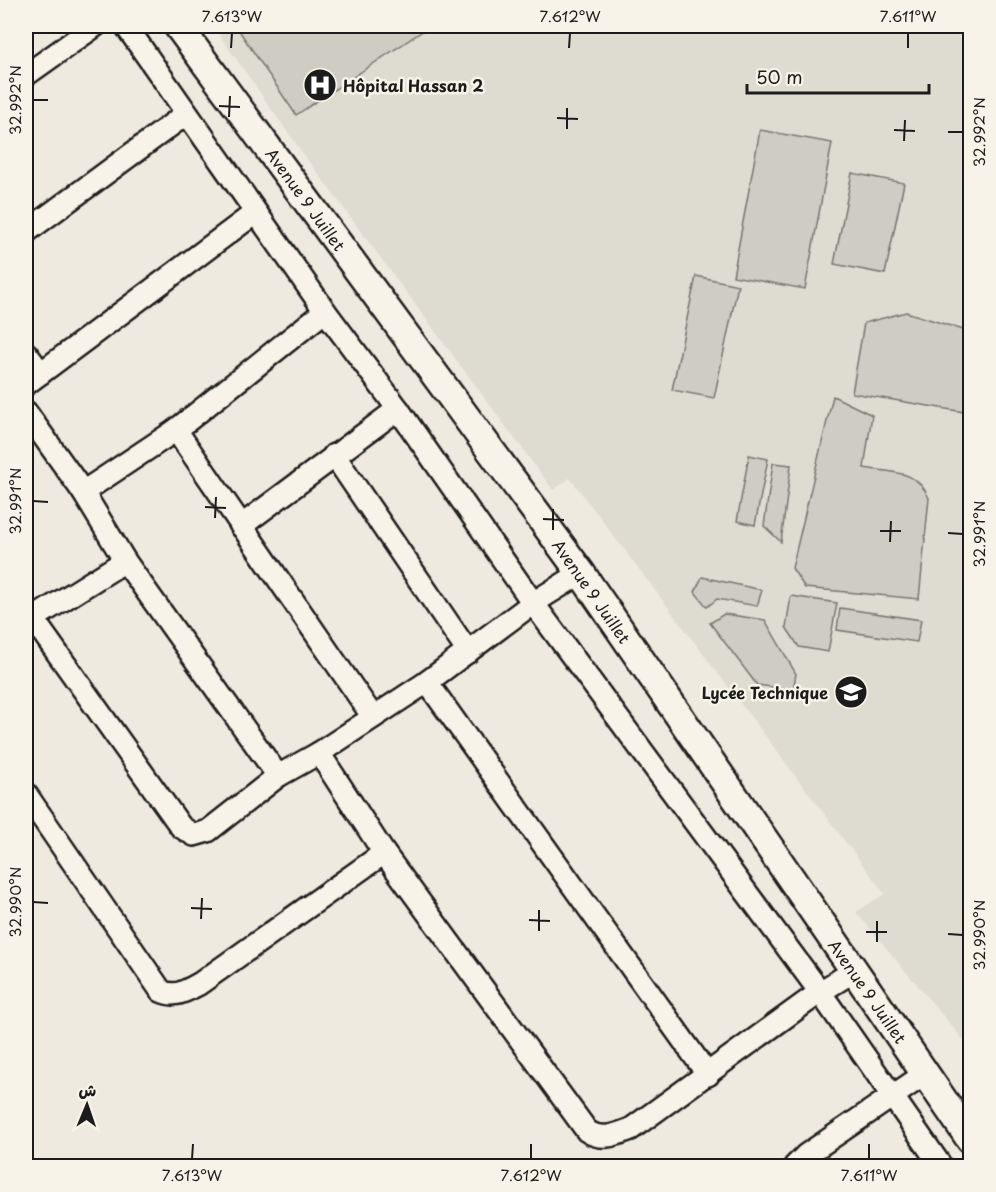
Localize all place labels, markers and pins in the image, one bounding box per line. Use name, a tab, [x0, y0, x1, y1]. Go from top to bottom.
hospital icon: Hôpital Hassan 2	[302, 67, 338, 103]
place label: Hôpital Hassan 2	[343, 73, 483, 97]
school or university icon: Lycée Technique	[833, 674, 869, 710]
place label: Lycée Technique	[702, 680, 828, 704]

